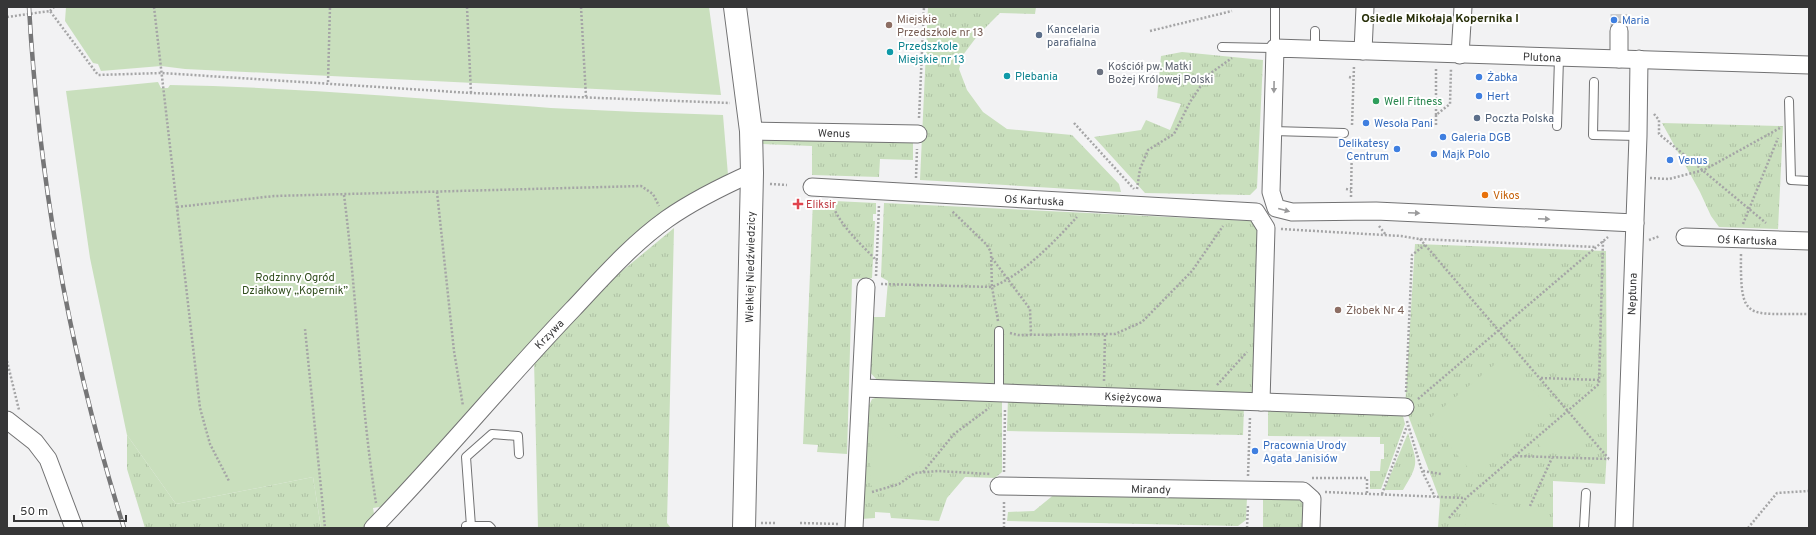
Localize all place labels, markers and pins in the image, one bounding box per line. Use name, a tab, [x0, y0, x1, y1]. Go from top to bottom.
place label: Miejskie Przedszkole nr 13	[897, 13, 983, 40]
place label: Maria	[1622, 14, 1649, 28]
marker: Maria	[1609, 15, 1619, 25]
marker: Miejskie Przedszkole nr 13	[884, 20, 894, 30]
place label: Kancelaria parafialna	[1047, 23, 1100, 50]
marker: Kancelaria parafialna	[1034, 30, 1044, 40]
place label: Przedszkole Miejskie nr 13	[898, 40, 965, 67]
marker: Przedszkole Miejskie nr 13	[885, 47, 895, 57]
place label: Kościół pw. Matki Bożej Królowej Polski	[1108, 60, 1213, 87]
marker: Kościół pw. Matki Bożej Królowej Polski	[1095, 67, 1105, 77]
place label: Plebania	[1015, 70, 1058, 84]
place label: Żabka	[1487, 70, 1518, 85]
marker: Plebania	[1002, 71, 1012, 81]
marker: Żabka	[1474, 72, 1484, 82]
place label: Hert	[1487, 90, 1509, 104]
marker: Hert	[1474, 91, 1484, 101]
place label: Well Fitness	[1384, 95, 1442, 109]
marker: Well Fitness	[1371, 96, 1381, 106]
place label: Poczta Polska	[1485, 112, 1554, 126]
marker: Poczta Polska	[1472, 113, 1482, 123]
place label: Wesoła Pani	[1374, 117, 1433, 131]
marker: Wesoła Pani	[1361, 118, 1371, 128]
place label: Galeria DGB	[1451, 131, 1511, 145]
marker: Galeria DGB	[1438, 132, 1448, 142]
place label: Delikatesy Centrum	[1338, 137, 1389, 164]
marker: Delikatesy Centrum	[1392, 144, 1402, 154]
place label: Majk Polo	[1442, 148, 1490, 162]
marker: Majk Polo	[1429, 149, 1439, 159]
place label: Venus	[1678, 154, 1708, 168]
marker: Venus	[1665, 155, 1675, 165]
place label: Vikos	[1493, 189, 1520, 203]
marker: Vikos	[1480, 190, 1490, 200]
place label: Eliksir	[806, 198, 837, 212]
marker: Eliksir	[793, 199, 803, 209]
place label: Żłobek Nr 4	[1346, 303, 1405, 318]
marker: Żłobek Nr 4	[1333, 305, 1343, 315]
place label: Pracownia Urody Agata Janisiów	[1263, 439, 1347, 466]
marker: Pracownia Urody Agata Janisiów	[1250, 446, 1260, 456]

